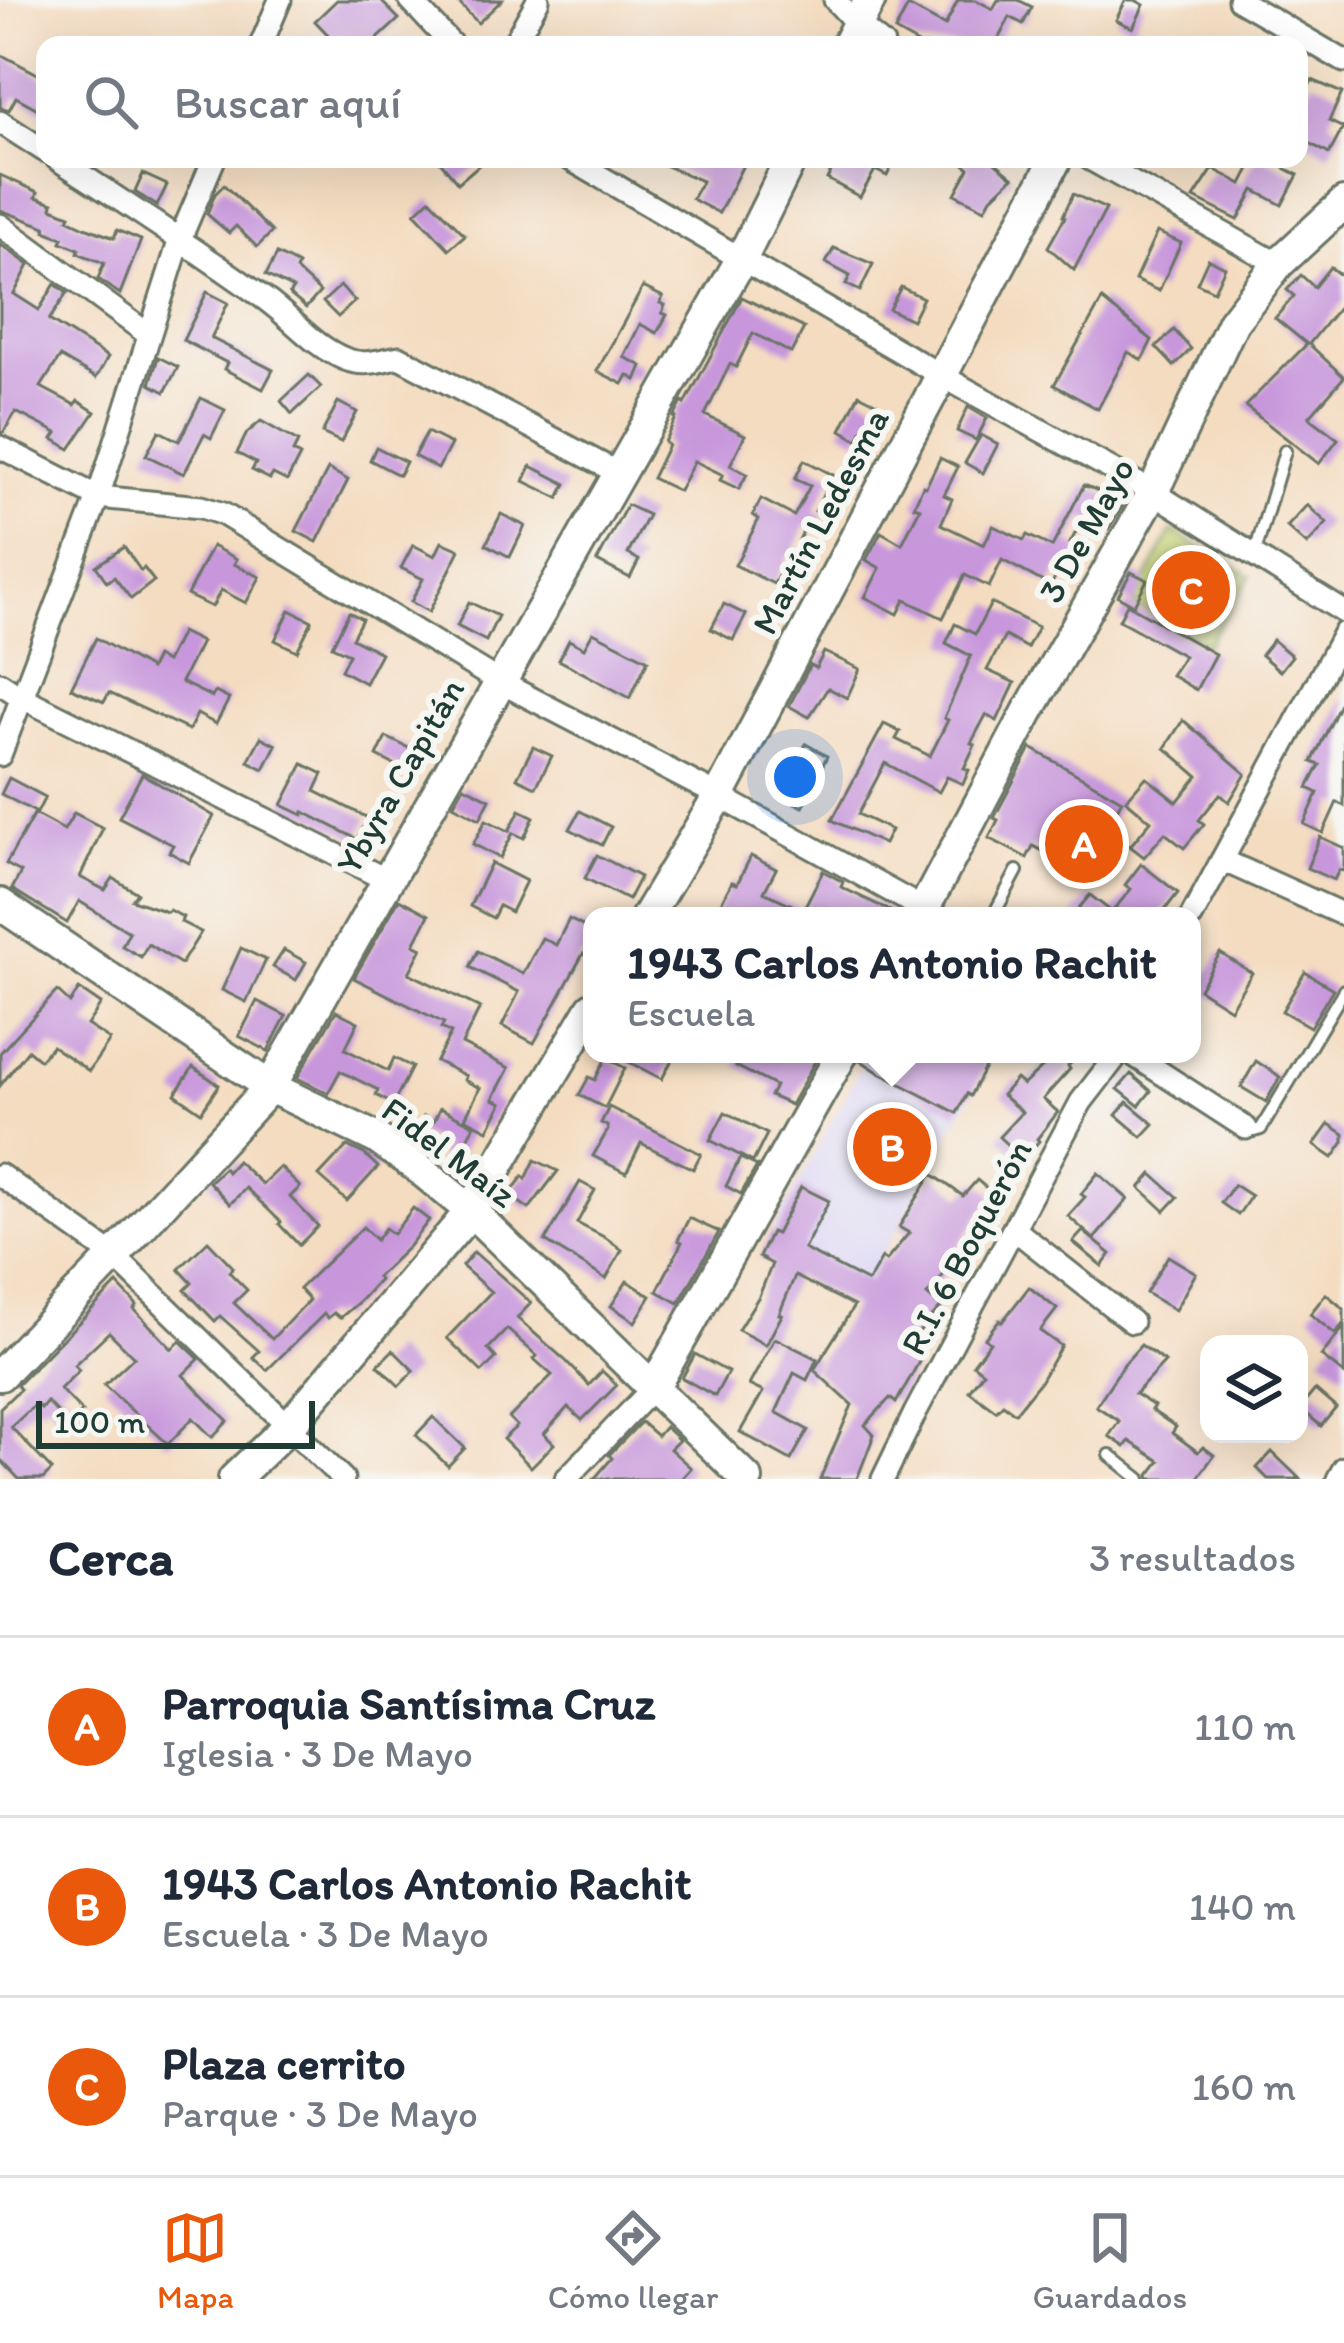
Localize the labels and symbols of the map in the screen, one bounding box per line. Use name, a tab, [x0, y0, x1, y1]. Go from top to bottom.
street label: Martín Ledesma	[742, 400, 898, 641]
street label: 3 De Mayo	[1029, 450, 1143, 610]
pin: C	[1152, 545, 1230, 635]
street label: Ybyra Capitán	[327, 670, 473, 882]
your location	[765, 747, 825, 807]
pin: A	[1045, 799, 1123, 889]
street label: Fidel Maíz	[374, 1088, 525, 1216]
pin: B	[853, 1102, 931, 1192]
street label: R.I. 6 Boquerón	[891, 1132, 1041, 1362]
scale bar	[36, 1395, 315, 1448]

